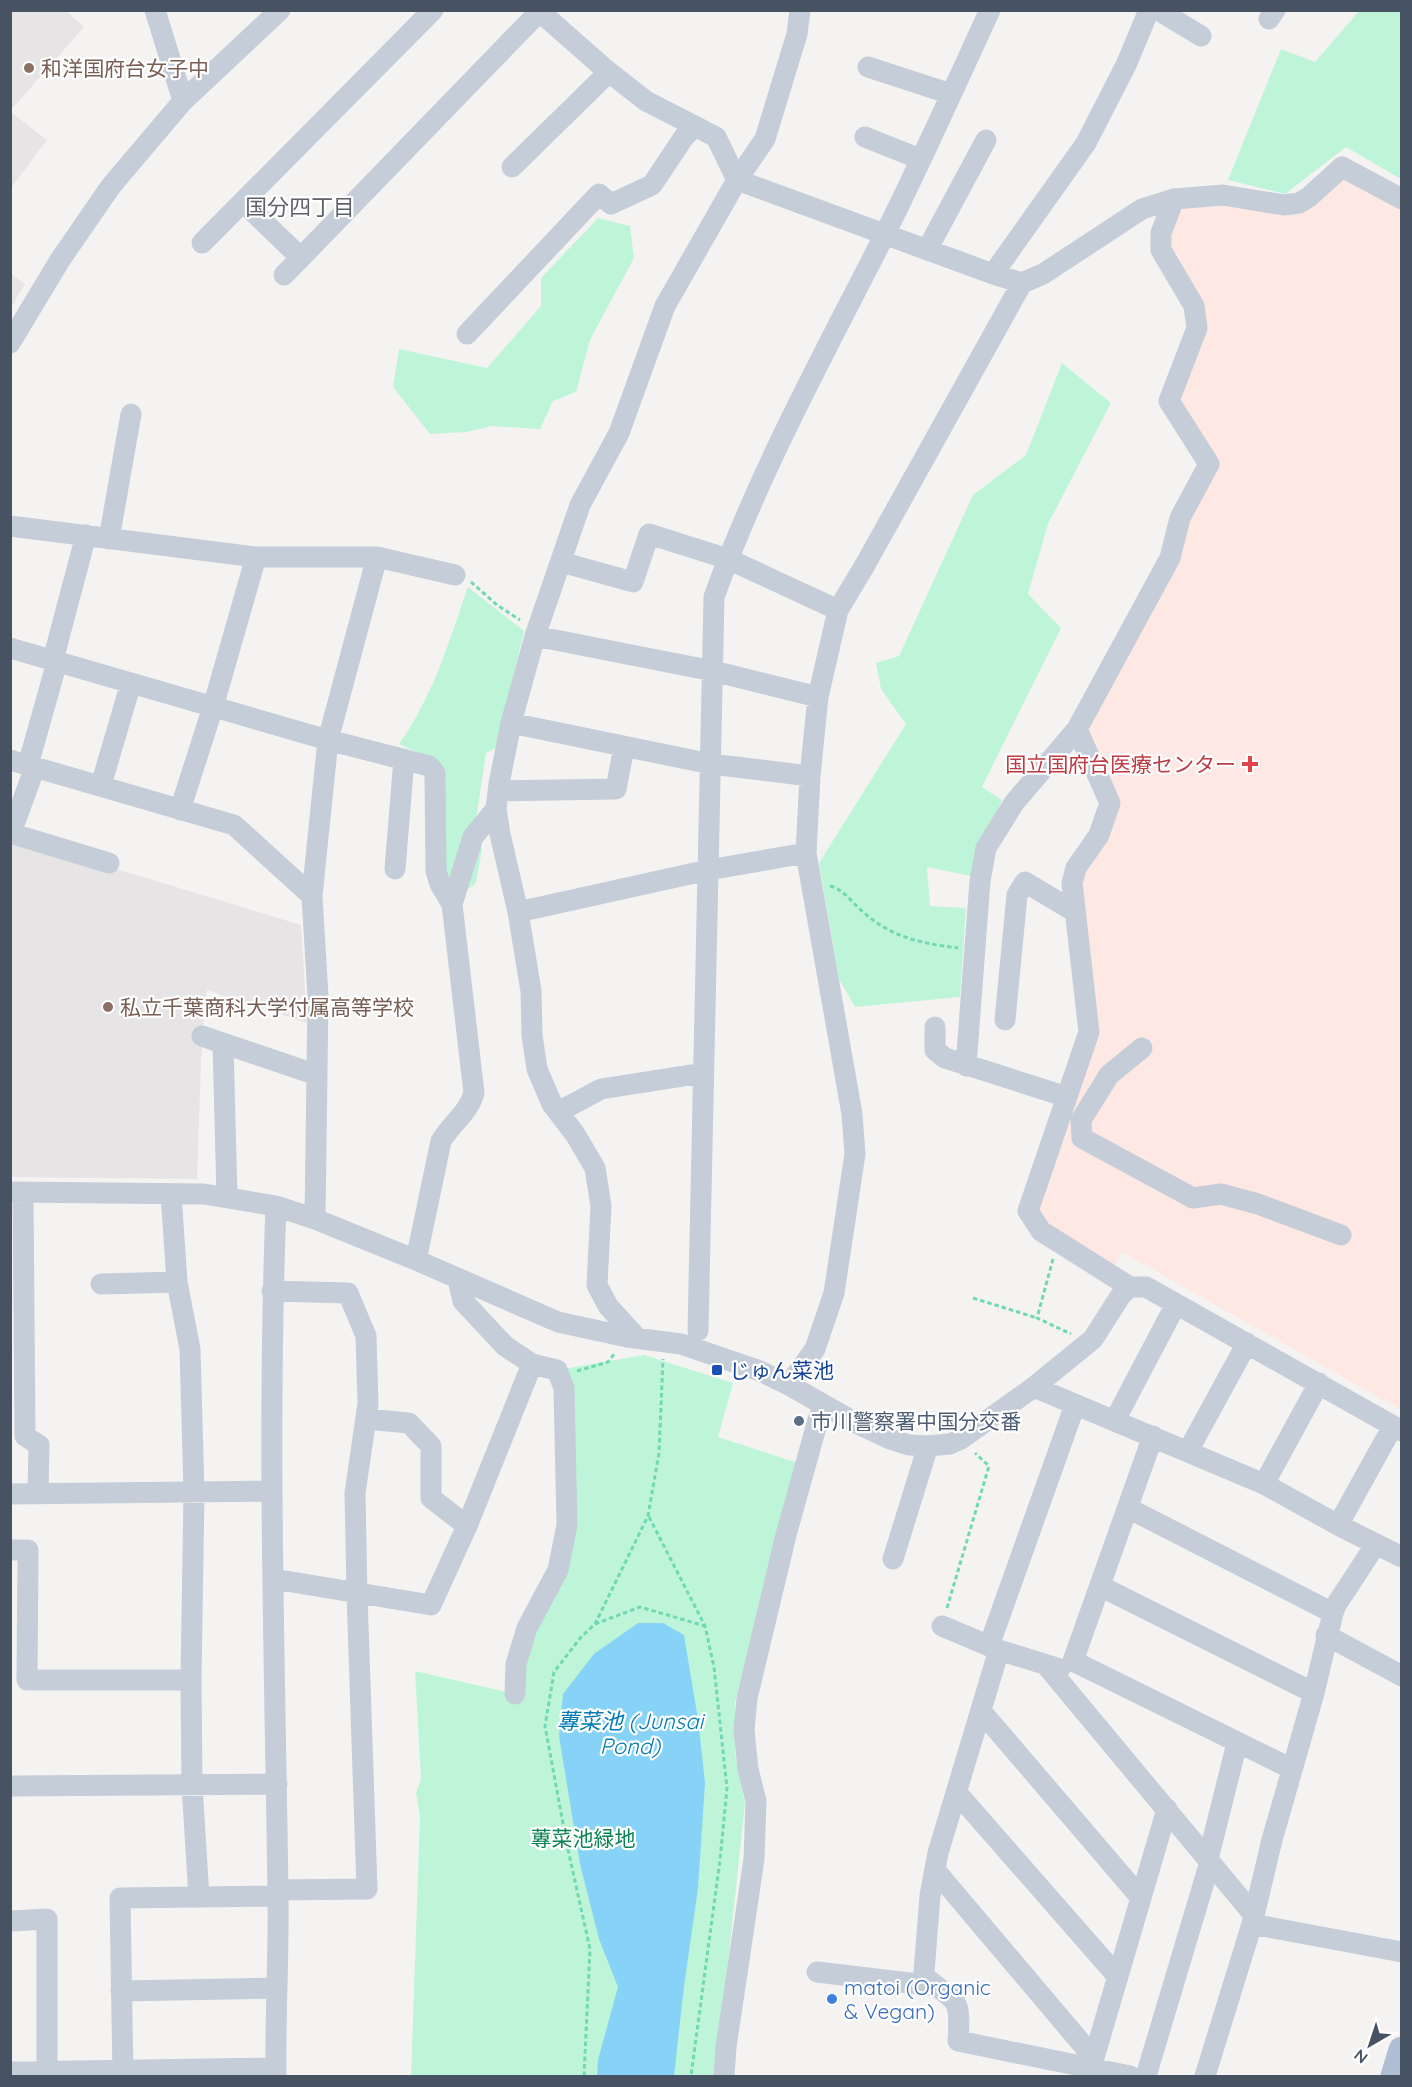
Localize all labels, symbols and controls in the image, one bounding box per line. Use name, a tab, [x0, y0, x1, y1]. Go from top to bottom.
place label: 和洋国府台女子中	[41, 55, 209, 81]
marker: 和洋国府台女子中	[22, 61, 36, 75]
district label: 国分四丁目	[245, 193, 355, 221]
place label: 国立国府台医療センター	[1005, 751, 1236, 777]
marker: 国立国府台医療センター	[1241, 755, 1259, 773]
place label: 私立千葉商科大学付属高等学校	[120, 994, 414, 1020]
marker: 私立千葉商科大学付属高等学校	[101, 1000, 115, 1014]
place label: じゅん菜池	[729, 1357, 834, 1383]
marker: じゅん菜池	[710, 1363, 724, 1377]
place label: 市川警察署中国分交番	[811, 1408, 1021, 1434]
marker: 市川警察署中国分交番	[792, 1414, 806, 1428]
water label: 蓴菜池 (Junsai Pond)	[557, 1707, 706, 1760]
park label: 蓴菜池緑地	[531, 1825, 636, 1851]
place label: matoi (Organic & Vegan)	[844, 1974, 991, 2024]
marker: matoi (Organic & Vegan)	[825, 1992, 839, 2006]
north arrow	[1340, 2015, 1400, 2075]
text: N	[1350, 2045, 1371, 2068]

